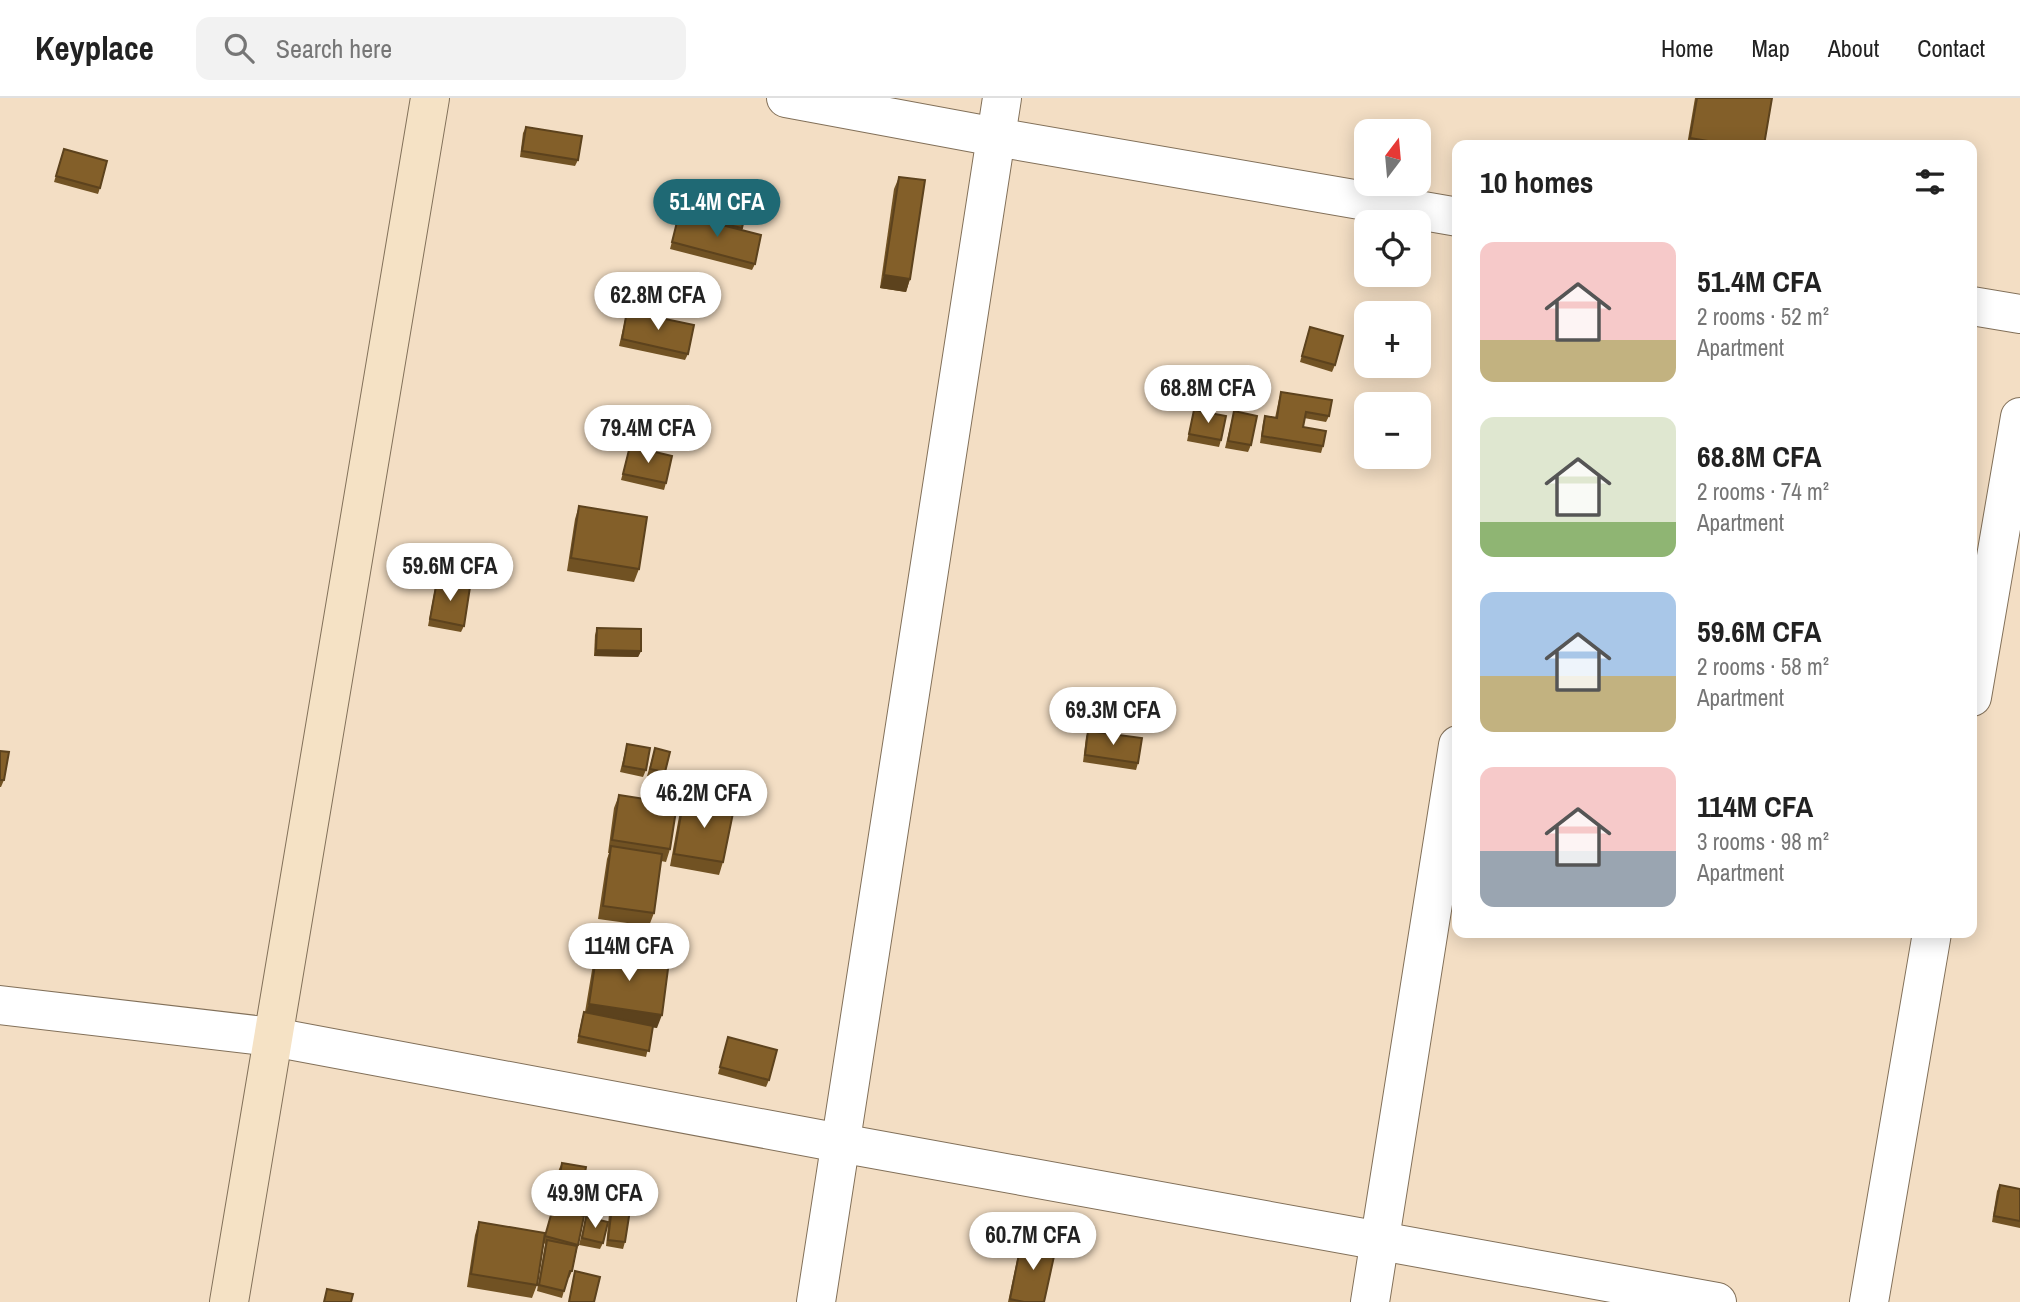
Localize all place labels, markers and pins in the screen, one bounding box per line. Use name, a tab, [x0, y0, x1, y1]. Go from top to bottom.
pin: 51.4M CFA	[637, 180, 797, 239]
pin: 62.8M CFA	[578, 272, 738, 332]
pin: 68.8M CFA	[1128, 366, 1288, 425]
pin: 79.4M CFA	[568, 406, 728, 465]
pin: 59.6M CFA	[370, 544, 530, 603]
pin: 69.3M CFA	[1033, 688, 1193, 747]
pin: 46.2M CFA	[624, 770, 784, 830]
pin: 114M CFA	[557, 924, 701, 983]
pin: 49.9M CFA	[515, 1170, 675, 1230]
pin: 60.7M CFA	[953, 1212, 1113, 1272]

